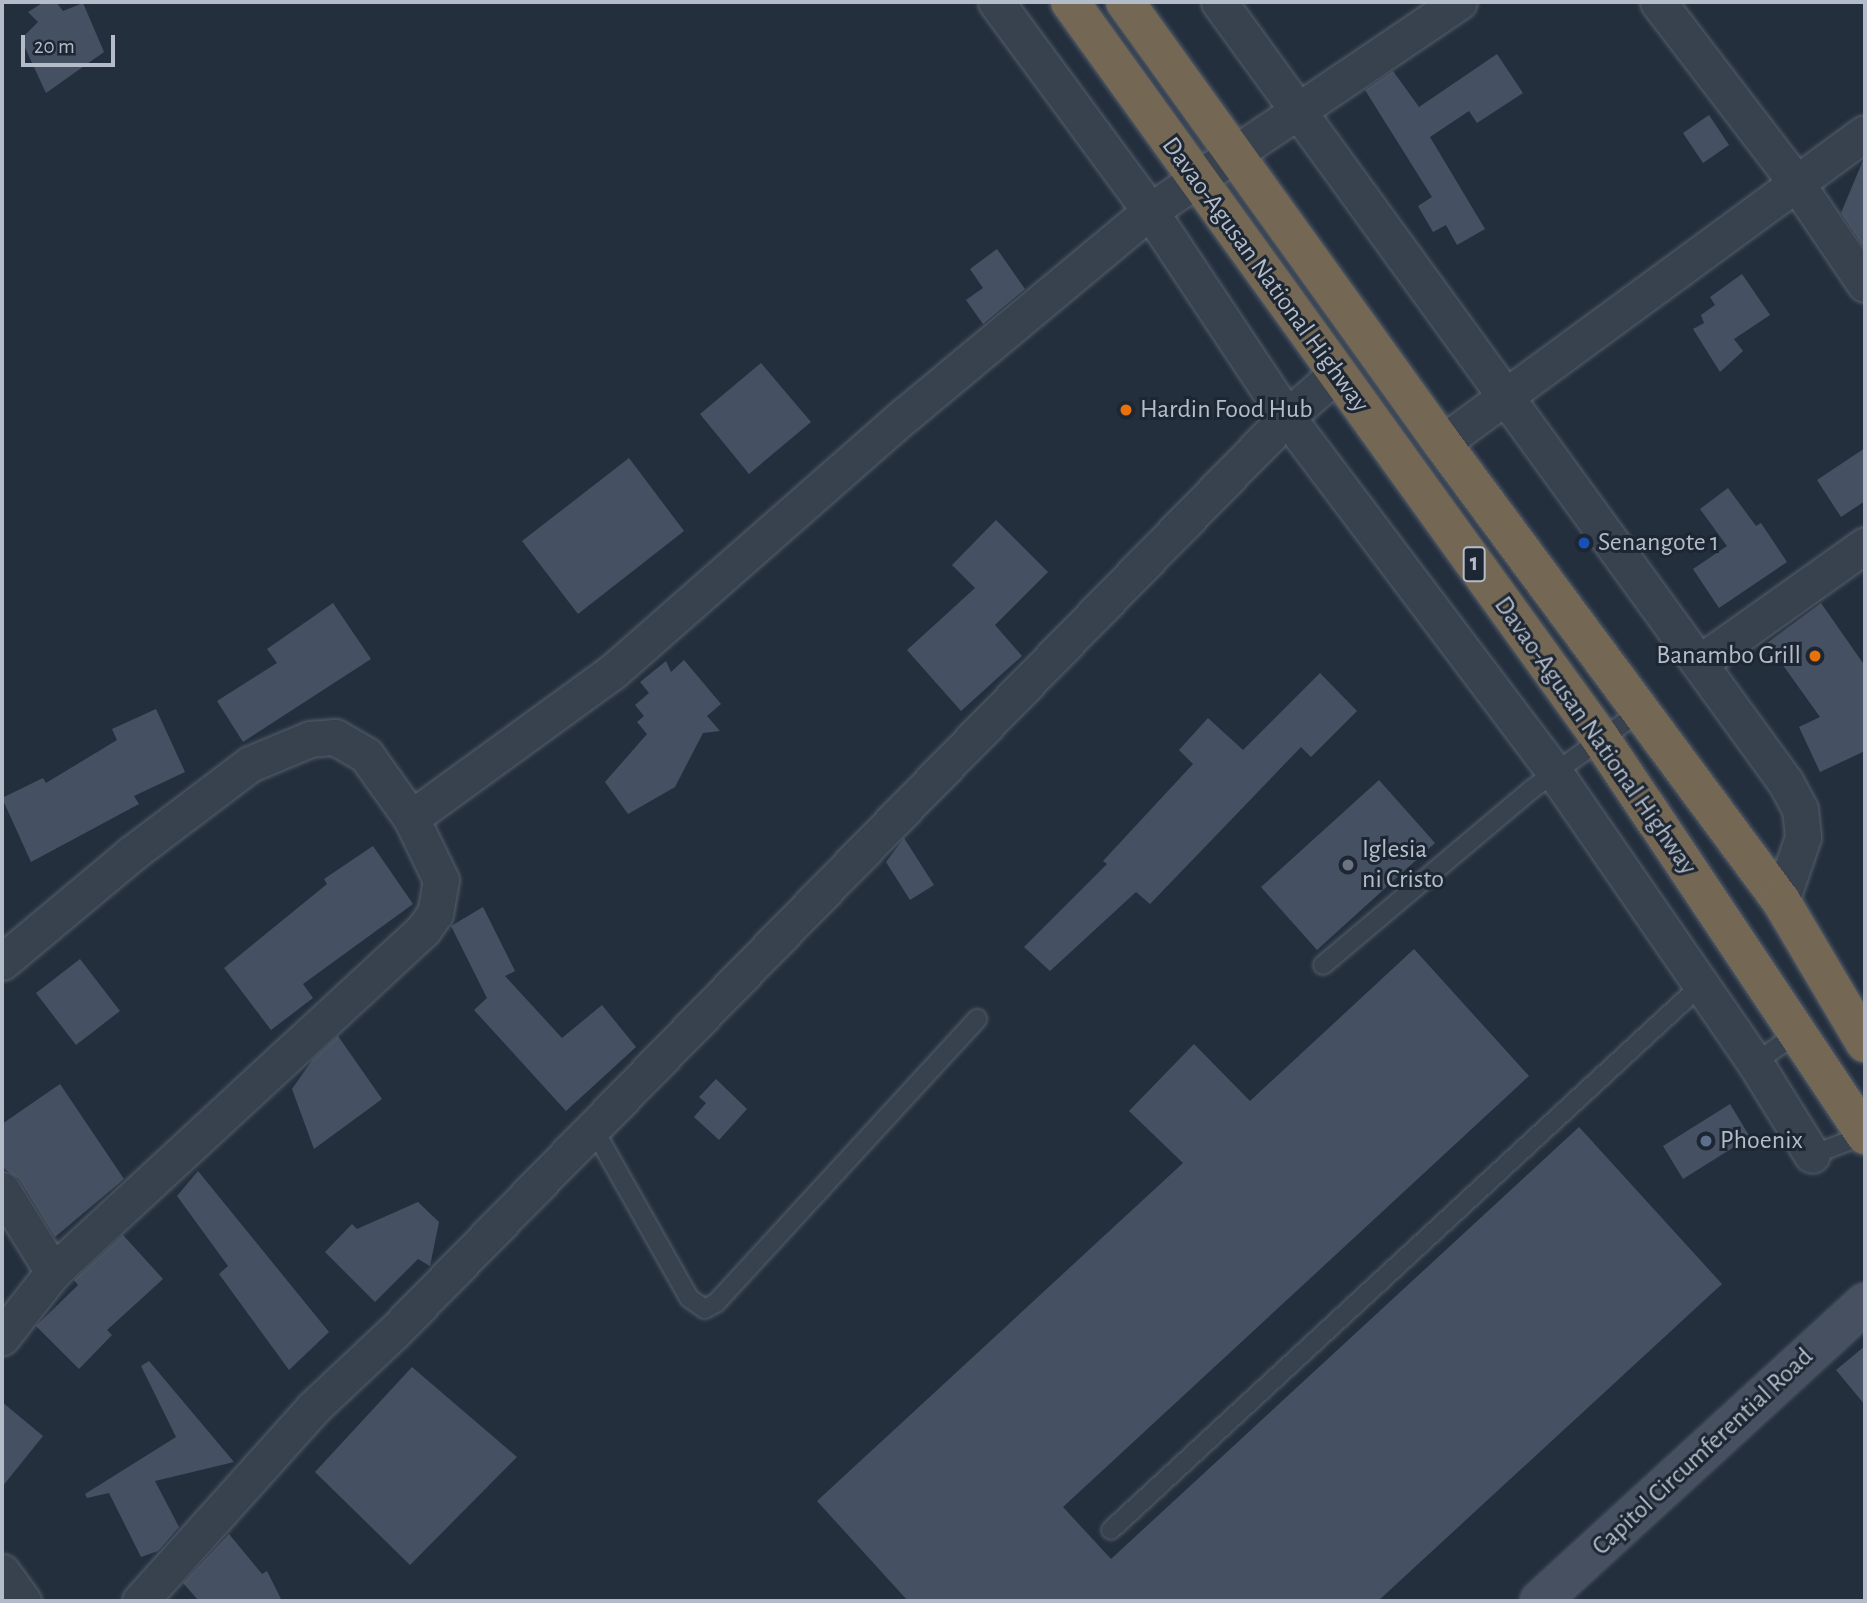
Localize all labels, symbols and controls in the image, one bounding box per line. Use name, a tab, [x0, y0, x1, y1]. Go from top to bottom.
scale bar	[24, 21, 119, 65]
text: 20 m	[34, 36, 75, 57]
street label: Davao-Agusan National Highway	[1155, 131, 1375, 419]
place label: Hardin Food Hub	[1140, 394, 1313, 426]
marker: Hardin Food Hub	[1118, 402, 1134, 418]
place label: Senangote 1	[1598, 527, 1719, 559]
marker: Senangote 1	[1576, 535, 1592, 551]
road number: 1	[1462, 544, 1486, 584]
street label: Davao-Agusan National Highway	[1487, 591, 1703, 881]
place label: Banambo Grill	[1656, 640, 1801, 672]
marker: Banambo Grill	[1807, 648, 1823, 664]
place label: Iglesia ni Cristo	[1362, 834, 1444, 896]
marker: Iglesia ni Cristo	[1340, 857, 1356, 873]
place label: Phoenix	[1720, 1125, 1803, 1157]
marker: Phoenix	[1698, 1133, 1714, 1149]
street label: Capitol Circumferential Road	[1586, 1342, 1820, 1562]

